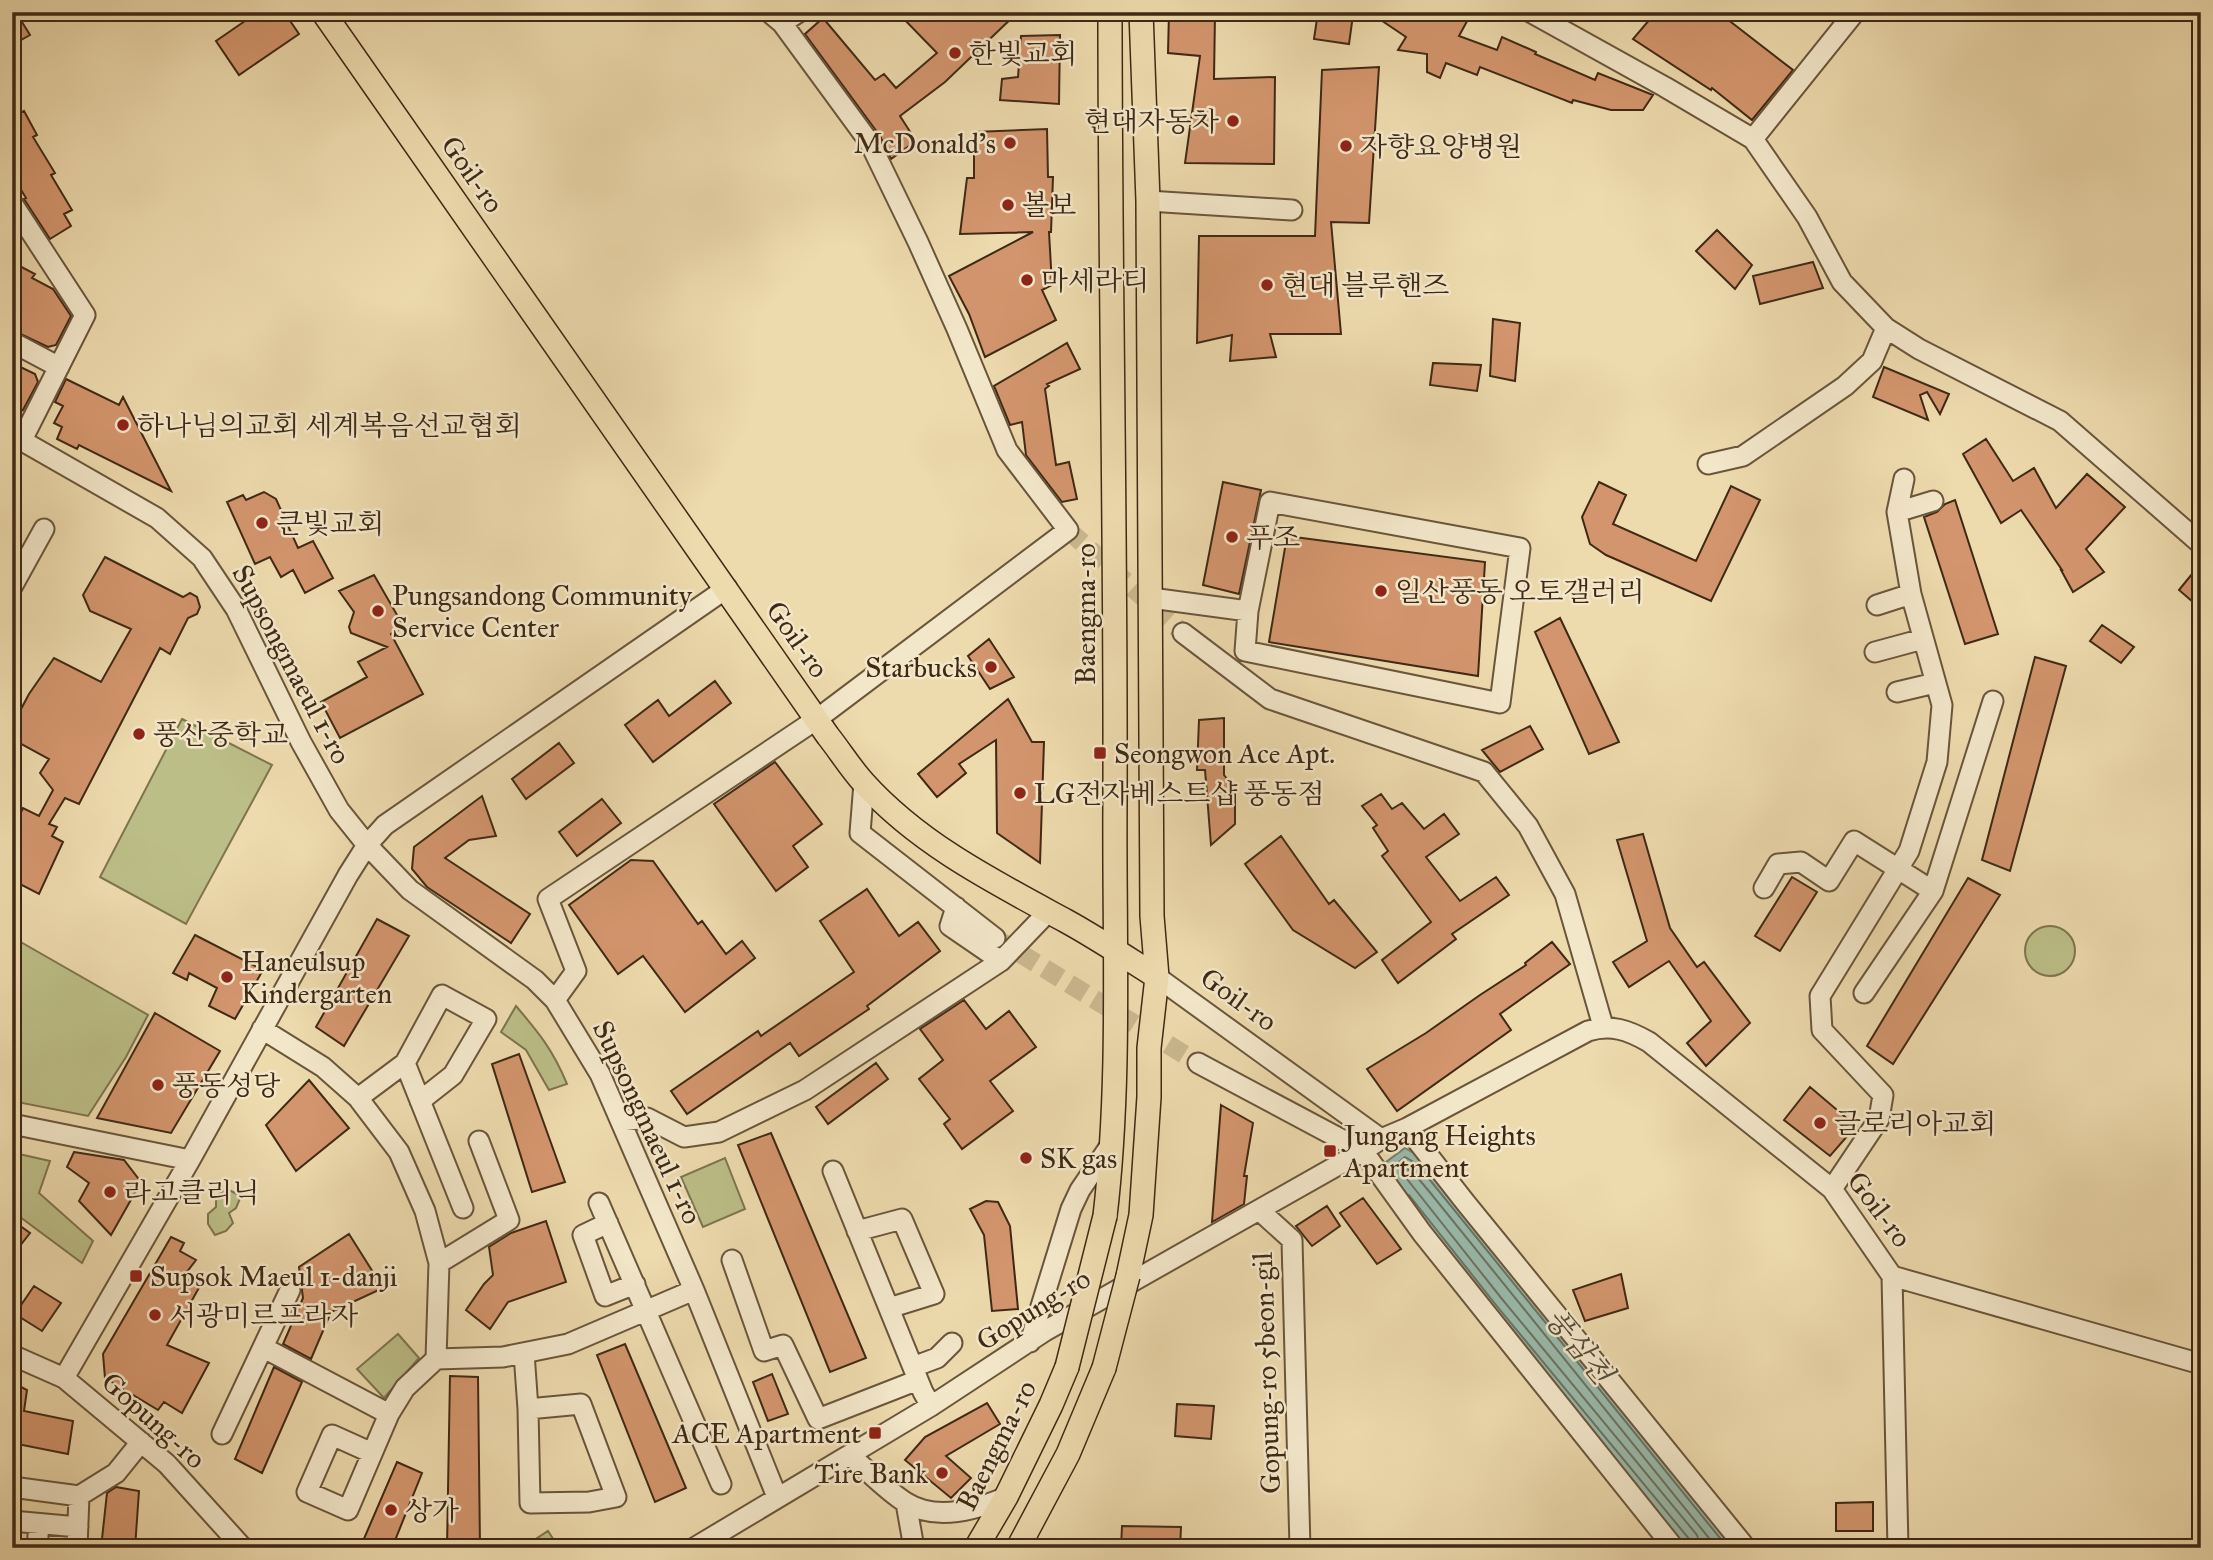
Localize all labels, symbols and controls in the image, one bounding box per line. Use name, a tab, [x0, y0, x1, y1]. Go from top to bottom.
place label: 한빛교회	[969, 36, 1077, 71]
marker: 한빛교회	[947, 45, 963, 61]
place label: 현대자동차	[1084, 104, 1219, 139]
marker: 현대자동차	[1225, 113, 1241, 129]
place label: McDonald's	[854, 126, 996, 161]
street label: Goil-ro	[434, 129, 512, 220]
place label: 자향요양병원	[1360, 129, 1522, 164]
marker: McDonald's	[1002, 135, 1018, 151]
marker: 자향요양병원	[1338, 138, 1354, 154]
place label: 볼보	[1022, 188, 1076, 223]
marker: 볼보	[1000, 197, 1016, 213]
place label: 마세라티	[1041, 263, 1149, 298]
place label: 현대 블루핸즈	[1281, 268, 1449, 303]
marker: 마세라티	[1019, 272, 1035, 288]
marker: 현대 블루핸즈	[1259, 277, 1275, 293]
place label: 하나님의교회 세계복음선교협회	[137, 408, 522, 443]
marker: 하나님의교회 세계복음선교협회	[115, 417, 131, 433]
place label: 큰빛교회	[276, 506, 384, 541]
marker: 큰빛교회	[254, 515, 270, 531]
place label: 푸조	[1246, 520, 1300, 555]
marker: 푸조	[1224, 529, 1240, 545]
street label: Baengma-ro	[1068, 543, 1103, 685]
street label: Supsongmaeul 1-ro	[224, 559, 359, 770]
place label: 일산풍동 오토갤러리	[1395, 574, 1644, 609]
place label: Pungsandong Community Service Center	[392, 578, 693, 645]
marker: 일산풍동 오토갤러리	[1373, 583, 1389, 599]
street label: Goil-ro	[759, 594, 837, 685]
marker: Pungsandong Community Service Center	[370, 603, 386, 619]
place label: Starbucks	[865, 650, 977, 685]
marker: Starbucks	[983, 659, 999, 675]
place label: 풍산중학교	[153, 717, 288, 752]
marker: 풍산중학교	[131, 726, 147, 742]
place label: Seongwon Ace Apt.	[1114, 736, 1335, 771]
marker: Seongwon Ace Apt.	[1092, 745, 1108, 761]
place label: LG전자베스트샵 풍동점	[1034, 776, 1325, 811]
marker: LG전자베스트샵 풍동점	[1012, 785, 1028, 801]
place label: Haneulsup Kindergarten	[241, 944, 392, 1011]
street label: Goil-ro	[1194, 960, 1284, 1039]
marker: Haneulsup Kindergarten	[219, 969, 235, 985]
street label: Supsongmaeul 1-ro	[585, 1015, 710, 1230]
place label: 풍동성당	[172, 1068, 280, 1103]
marker: 풍동성당	[150, 1077, 166, 1093]
place label: 글로리아교회	[1834, 1106, 1996, 1141]
marker: 글로리아교회	[1812, 1115, 1828, 1131]
place label: Jungang Heights Apartment	[1341, 1118, 1536, 1185]
place label: SK gas	[1040, 1141, 1117, 1176]
marker: Jungang Heights Apartment	[1322, 1143, 1338, 1159]
marker: SK gas	[1018, 1150, 1034, 1166]
street label: Goil-ro	[1840, 1164, 1920, 1254]
place label: 라고클리닉	[124, 1175, 259, 1210]
marker: 라고클리닉	[102, 1184, 118, 1200]
street label: Gopung-ro 5beon-gil	[1245, 1251, 1288, 1494]
place label: Supsok Maeul 1-danji	[150, 1259, 398, 1294]
street label: Gopung-ro	[970, 1261, 1097, 1358]
marker: Supsok Maeul 1-danji	[128, 1268, 144, 1284]
place label: 서광미르프라자	[169, 1298, 358, 1333]
water label: 풍삼천	[1538, 1301, 1622, 1393]
marker: 서광미르프라자	[147, 1307, 163, 1323]
street label: Gopung-ro	[94, 1365, 213, 1476]
street label: Baengma-ro	[949, 1374, 1044, 1516]
place label: ACE Apartment	[671, 1416, 861, 1451]
marker: ACE Apartment	[867, 1425, 883, 1441]
place label: Tire Bank	[815, 1456, 928, 1491]
marker: Tire Bank	[934, 1465, 950, 1481]
place label: 상가	[405, 1493, 459, 1528]
marker: 상가	[383, 1502, 399, 1518]

